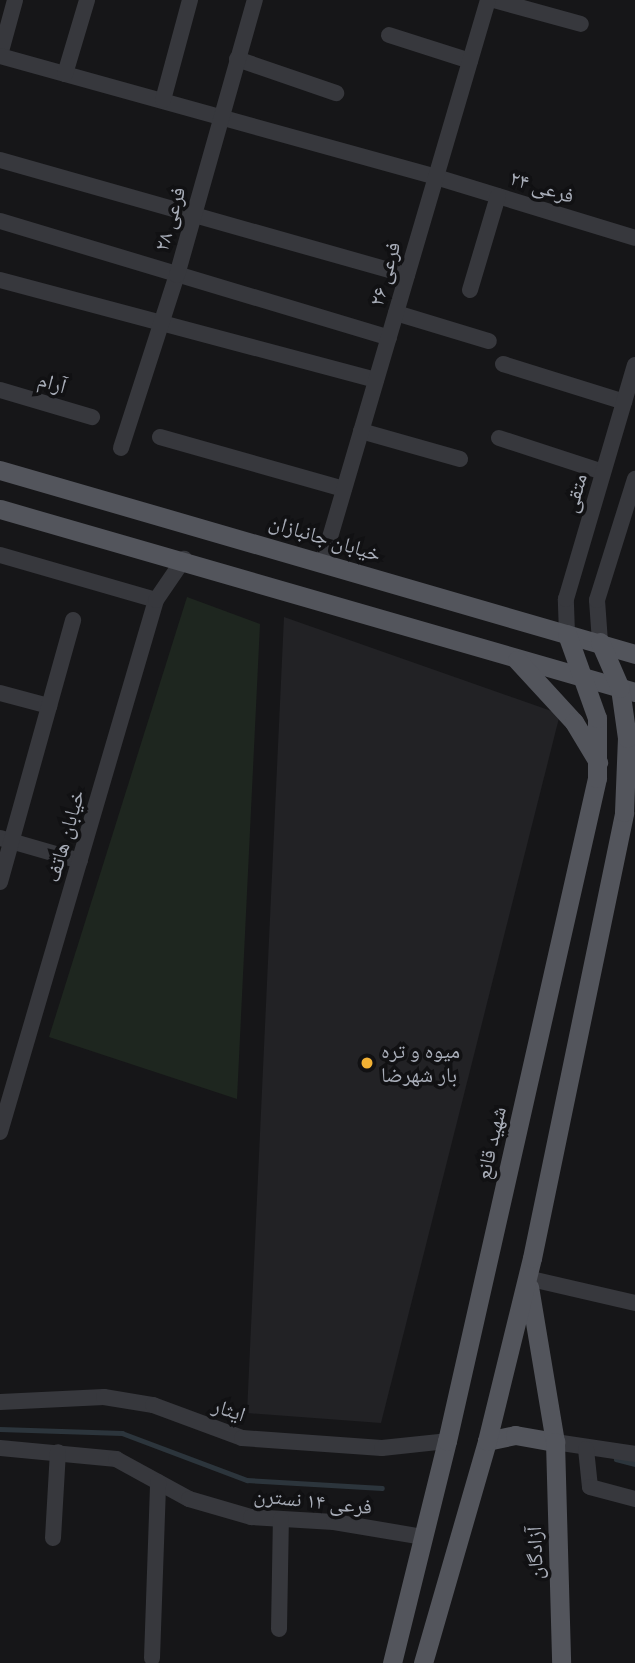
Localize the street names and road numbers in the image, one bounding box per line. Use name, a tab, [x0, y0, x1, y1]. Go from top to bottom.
street label: فرعی ۲۴	[507, 165, 577, 209]
street label: فرعی ۲۸	[149, 184, 191, 254]
street label: فرعی ۲۶	[364, 239, 406, 309]
street label: آرام	[35, 367, 69, 399]
street label: متقی	[557, 470, 593, 516]
street label: خیابان جانبازان	[266, 509, 384, 567]
street label: خیابان هاتف	[40, 787, 90, 885]
street label: شهید قانع	[470, 1104, 512, 1182]
street label: ایثار	[209, 1393, 249, 1427]
street label: فرعی ۱۴ نسترن	[253, 1482, 373, 1520]
street label: آزادگان	[521, 1526, 549, 1580]

